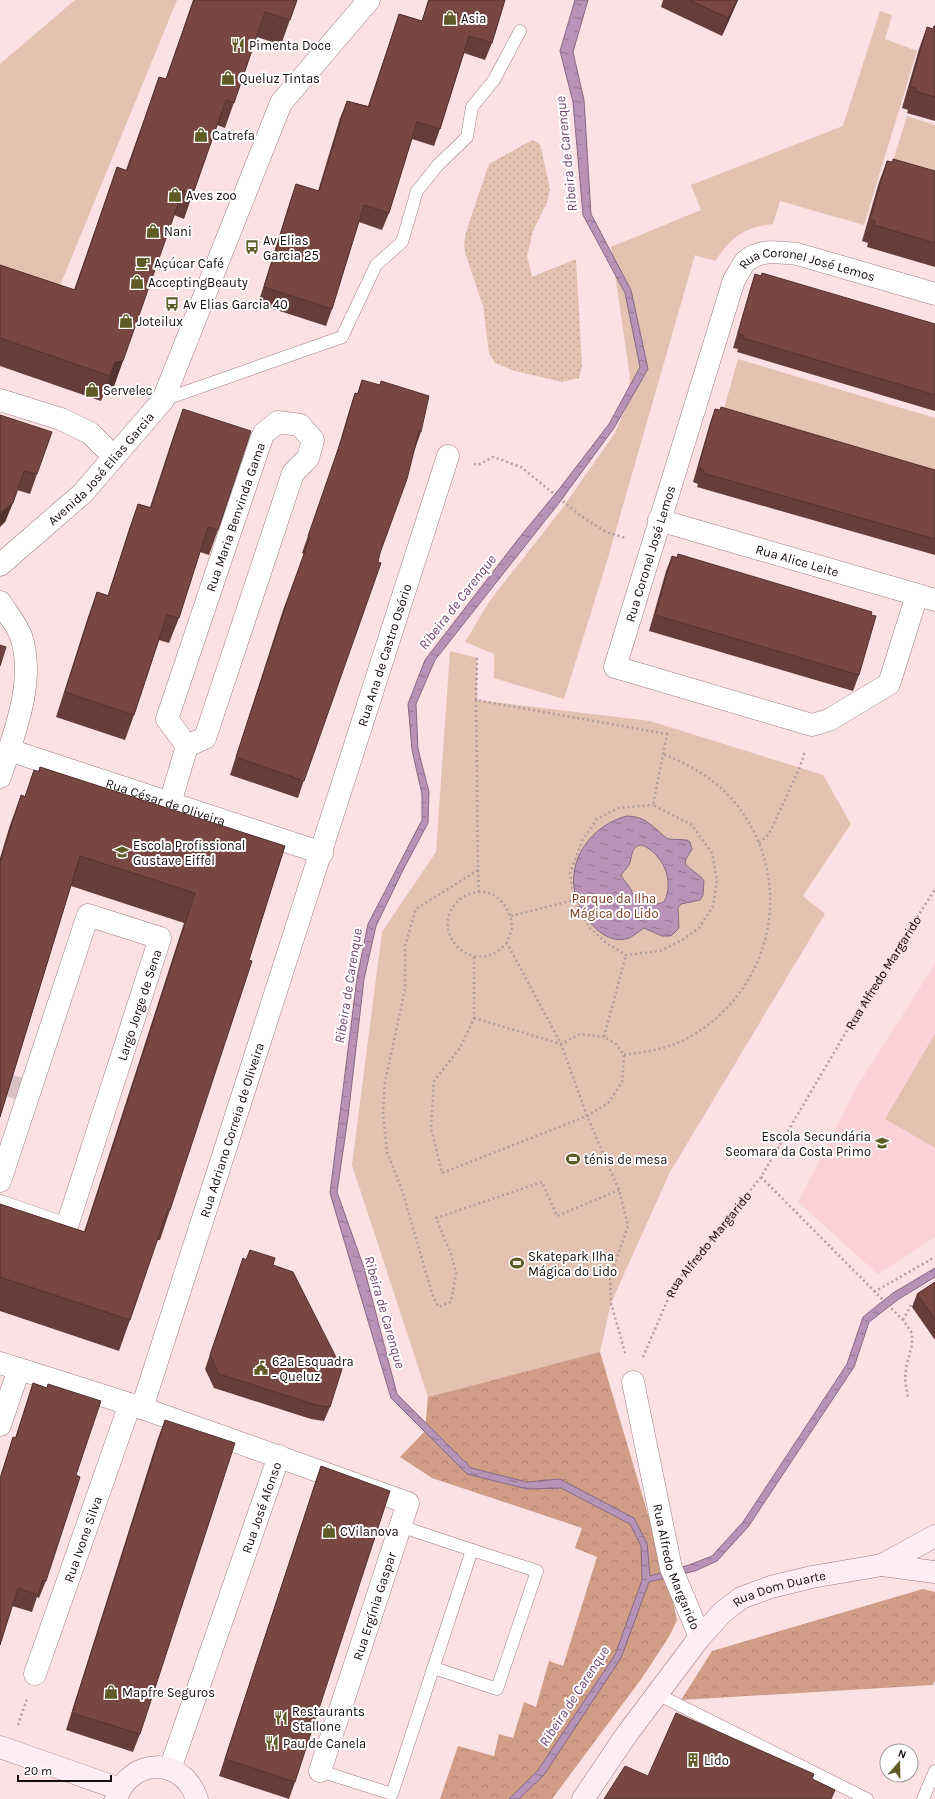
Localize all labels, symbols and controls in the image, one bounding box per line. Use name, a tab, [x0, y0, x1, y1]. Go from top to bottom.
shop icon: Asia	[442, 10, 458, 26]
place label: Asia	[461, 11, 486, 26]
restaurant icon: Pimenta Doce	[230, 37, 246, 53]
place label: Pimenta Doce	[249, 38, 331, 53]
shop icon: Queluz Tintas	[220, 70, 236, 86]
place label: Queluz Tintas	[239, 71, 320, 86]
water label: Ribeira de Carenque	[552, 95, 581, 213]
shop icon: Catrefa	[193, 127, 209, 143]
place label: Catrefa	[212, 128, 255, 143]
shop icon: Aves zoo	[167, 187, 183, 203]
place label: Aves zoo	[186, 188, 237, 203]
shop icon: Nani	[145, 223, 161, 239]
place label: Nani	[164, 224, 192, 239]
place label: Av Elias Garcia 25	[263, 233, 319, 263]
bus stop icon: Av Elias Garcia 25	[244, 239, 260, 255]
street label: Rua Coronel José Lemos	[736, 245, 877, 284]
cafe icon: Açúcar Café	[135, 255, 151, 271]
place label: Açúcar Café	[154, 256, 224, 271]
shop icon: AcceptingBeauty	[129, 274, 145, 290]
place label: AcceptingBeauty	[148, 275, 248, 290]
bus stop icon: Av Elias Garcia 40	[164, 296, 180, 312]
place label: Av Elias Garcia 40	[183, 297, 288, 312]
shop icon: Joteilux	[118, 313, 134, 329]
place label: Joteilux	[137, 314, 183, 329]
shop icon: Servelec	[84, 382, 100, 398]
place label: Servelec	[103, 383, 152, 398]
street label: Avenida José Elias Garcia	[45, 409, 157, 528]
street label: Rua Maria Benvinda Gama	[203, 441, 268, 594]
street label: Rua Coronel José Lemos	[622, 483, 678, 624]
street label: Rua Alice Leite	[754, 541, 841, 580]
water label: Ribeira de Carenque	[415, 551, 500, 653]
street label: Rua Ana de Castro Osório	[355, 582, 414, 728]
street label: Rua César de Oliveira	[104, 775, 227, 829]
place label: Escola Profissional Gustave Eiffel	[133, 838, 245, 868]
school or university icon: Escola Profissional Gustave Eiffel	[114, 844, 130, 860]
park label: Parque da Ilha Mágica do Lido	[570, 891, 659, 921]
street label: Rua Alfredo Margarido	[842, 913, 924, 1033]
water label: Ribeira de Carenque	[331, 927, 366, 1045]
street label: Largo Jorge de Sena	[114, 948, 165, 1063]
street label: Rua Adriano Correia de Oliveira	[197, 1041, 267, 1219]
place label: Escola Secundária Seomara da Costa Primo	[725, 1129, 871, 1159]
school or university icon: Escola Secundária Seomara da Costa Primo	[874, 1135, 890, 1151]
sports icon: ténis de mesa	[565, 1151, 581, 1167]
place label: ténis de mesa	[584, 1152, 668, 1167]
street label: Rua Alfredo Margarido	[662, 1188, 755, 1300]
place label: Skatepark Ilha Mágica do Lido	[528, 1249, 617, 1279]
water label: Ribeira de Carenque	[360, 1254, 409, 1371]
sports icon: Skatepark Ilha Mágica do Lido	[509, 1255, 525, 1271]
place label: 62ª Esquadra - Queluz	[272, 1354, 354, 1384]
public building icon: 62ª Esquadra - Queluz	[253, 1360, 269, 1376]
street label: Rua José Afonso	[239, 1460, 284, 1555]
street label: Rua Ivone Silva	[61, 1494, 105, 1584]
street label: Rua Alfredo Margarido	[650, 1502, 703, 1632]
shop icon: CVilanova	[321, 1523, 337, 1539]
place label: CVilanova	[340, 1524, 399, 1539]
street label: Rua Ergínia Gaspar	[350, 1550, 399, 1662]
street label: Rua Dom Duarte	[729, 1568, 827, 1610]
water label: Ribeira de Carenque	[536, 1643, 613, 1750]
shop icon: Mapfre Seguros	[103, 1684, 119, 1700]
place label: Mapfre Seguros	[122, 1685, 215, 1700]
place label: Restaurants Stallone	[292, 1704, 365, 1734]
restaurant icon: Restaurants Stallone	[273, 1710, 289, 1726]
restaurant icon: Pau de Canela	[264, 1735, 280, 1751]
place label: Pau de Canela	[283, 1736, 366, 1751]
north arrow	[879, 1743, 919, 1783]
text: N	[896, 1747, 908, 1762]
building icon: Lido	[685, 1752, 701, 1768]
place label: Lido	[704, 1753, 729, 1768]
scale bar	[18, 1757, 111, 1783]
text: 20 m	[24, 1764, 52, 1778]

